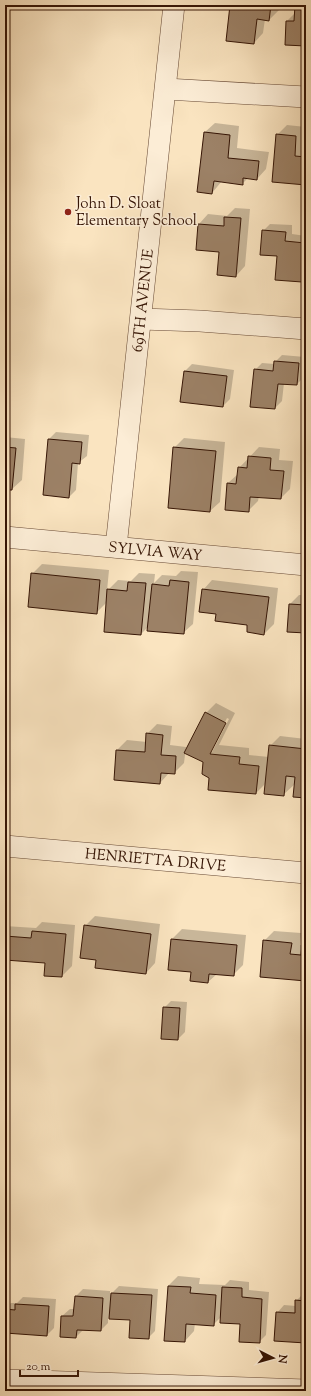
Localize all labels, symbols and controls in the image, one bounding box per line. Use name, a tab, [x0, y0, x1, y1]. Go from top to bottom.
place label: John D. Sloat Elementary School	[75, 194, 197, 232]
marker: John D. Sloat Elementary School	[63, 207, 73, 217]
street label: 69TH AVENUE	[128, 248, 160, 353]
street label: SYLVIA WAY	[107, 538, 203, 567]
street label: HENRIETTA DRIVE	[84, 844, 227, 878]
north arrow	[253, 1338, 293, 1378]
scale bar	[20, 1352, 78, 1378]
text: N	[274, 1353, 290, 1364]
text: 20 m	[26, 1358, 51, 1376]

